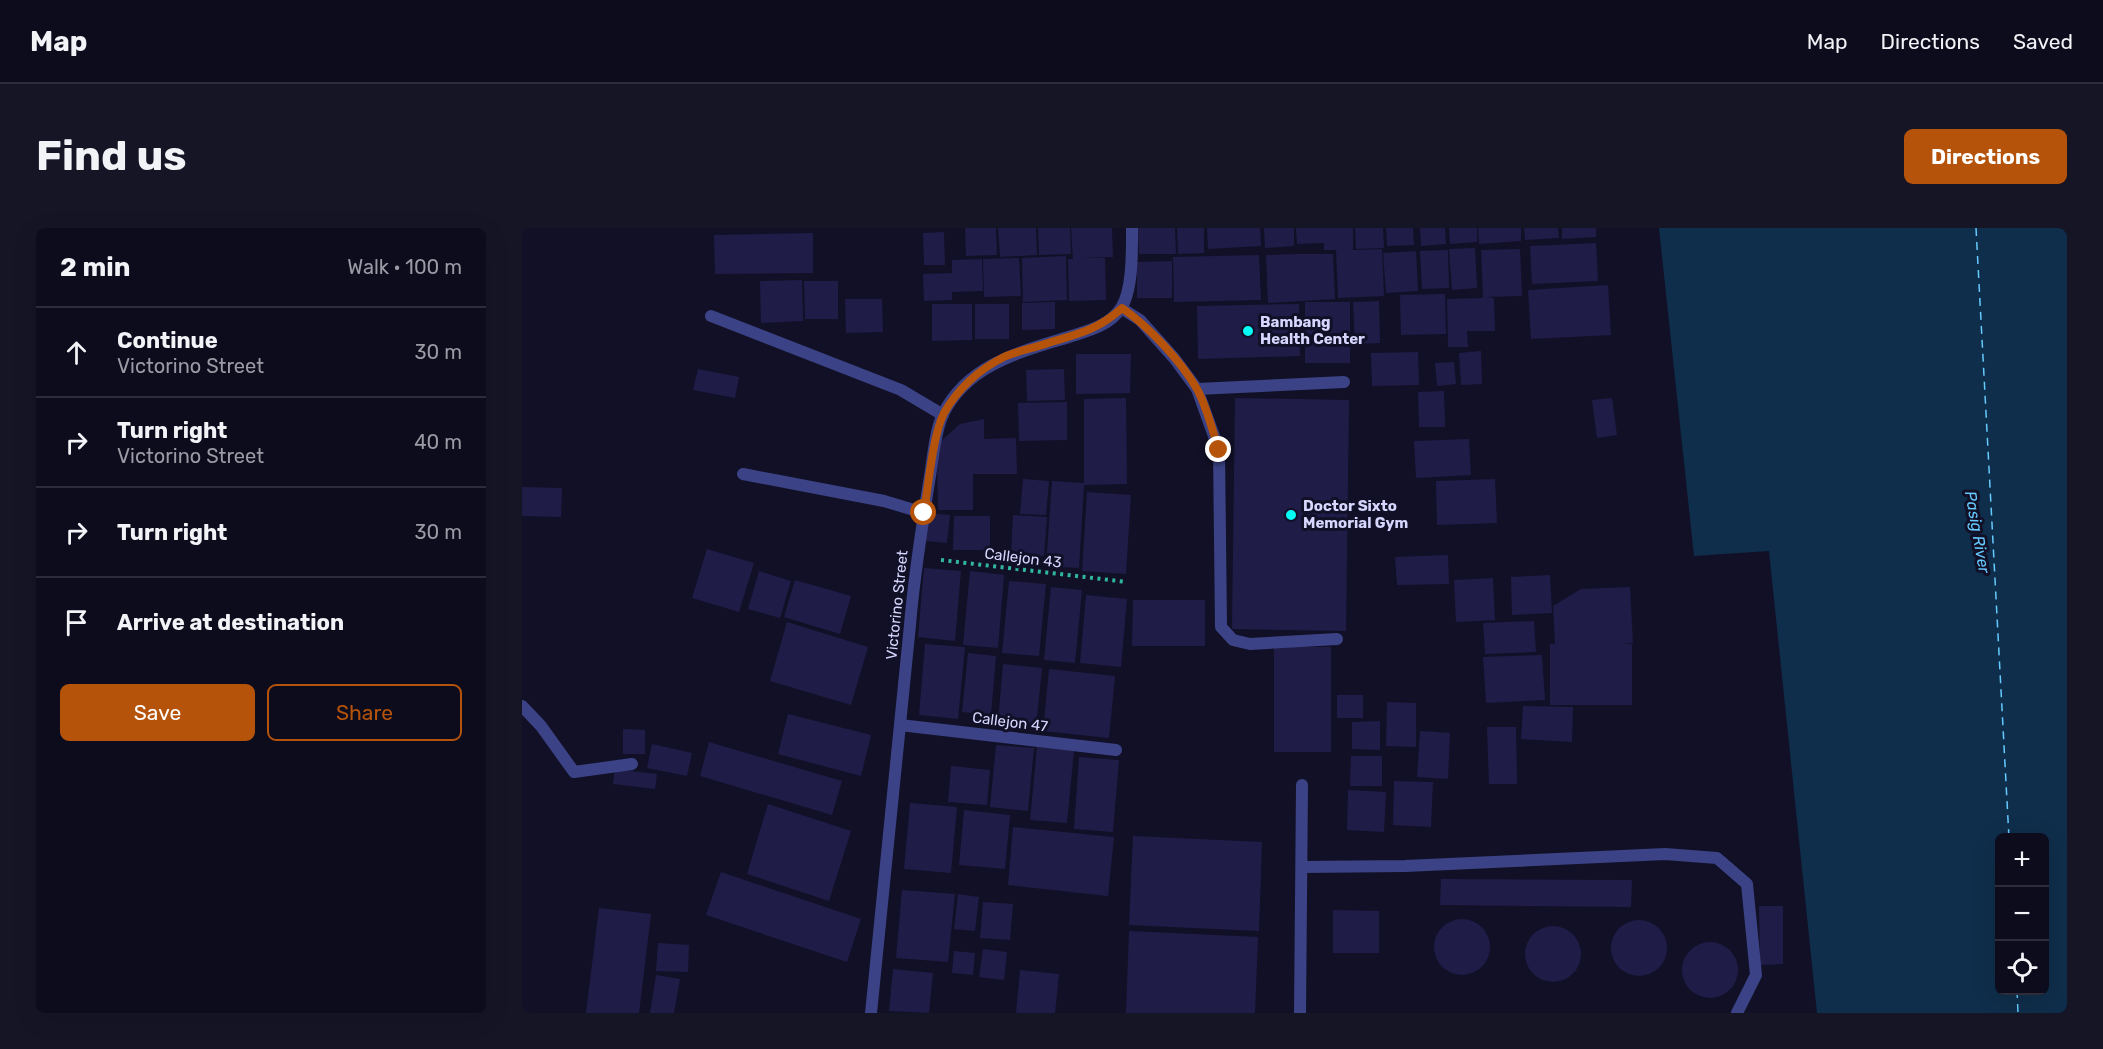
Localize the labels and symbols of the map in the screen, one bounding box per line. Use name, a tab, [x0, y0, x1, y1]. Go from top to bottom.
place label: Bambang Health Center	[1260, 313, 1365, 348]
marker: Bambang Health Center	[1241, 324, 1255, 338]
route end	[1205, 436, 1231, 462]
water label: Pasig River	[1961, 489, 1994, 576]
place label: Doctor Sixto Memorial Gym	[1303, 497, 1408, 532]
route start	[910, 499, 936, 525]
marker: Doctor Sixto Memorial Gym	[1284, 508, 1298, 522]
street label: Callejon 43	[983, 544, 1063, 572]
street label: Victorino Street	[882, 549, 912, 661]
street label: Callejon 47	[971, 708, 1049, 736]

